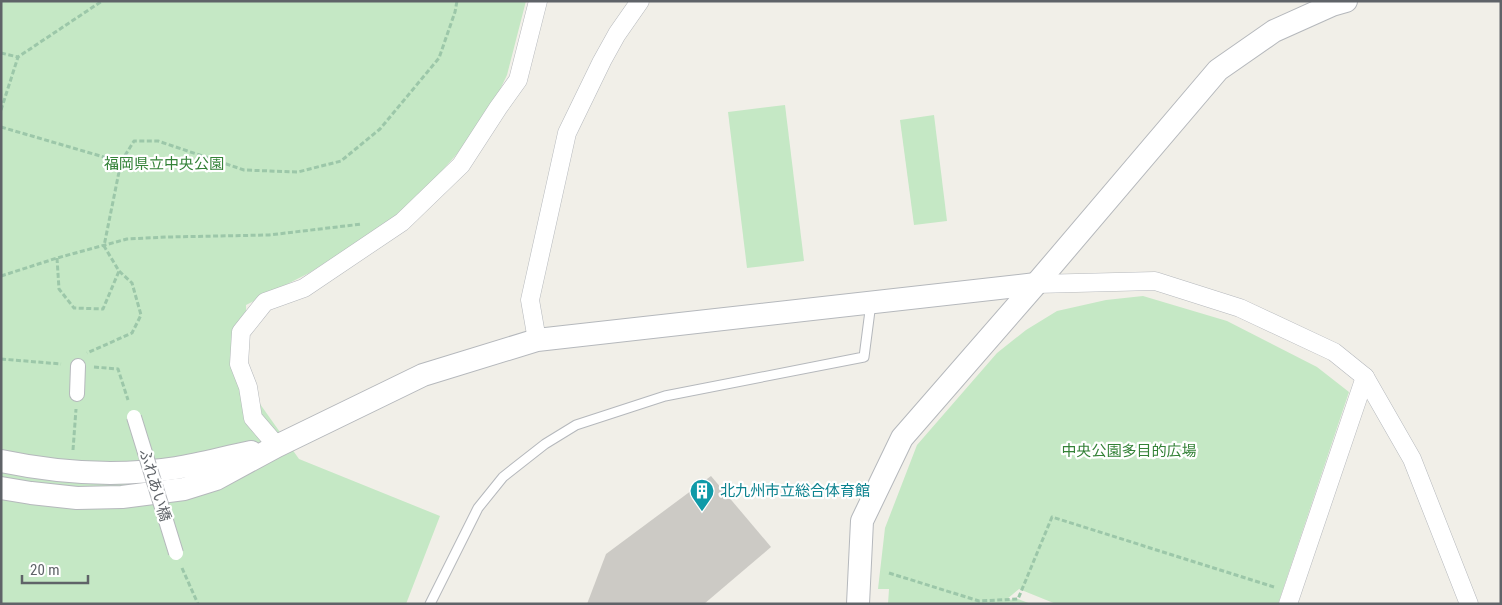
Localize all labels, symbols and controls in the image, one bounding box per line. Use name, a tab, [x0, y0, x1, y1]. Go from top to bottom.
park label: 福岡県立中央公園	[104, 155, 224, 173]
park label: 中央公園多目的広場	[1061, 442, 1197, 460]
street label: ふれあい橋	[135, 446, 175, 524]
building icon: 北九州市立総合体育館	[689, 478, 715, 512]
place label: 北九州市立総合体育館	[720, 482, 870, 500]
scale bar	[22, 552, 89, 584]
text: 20 m	[30, 561, 60, 579]

